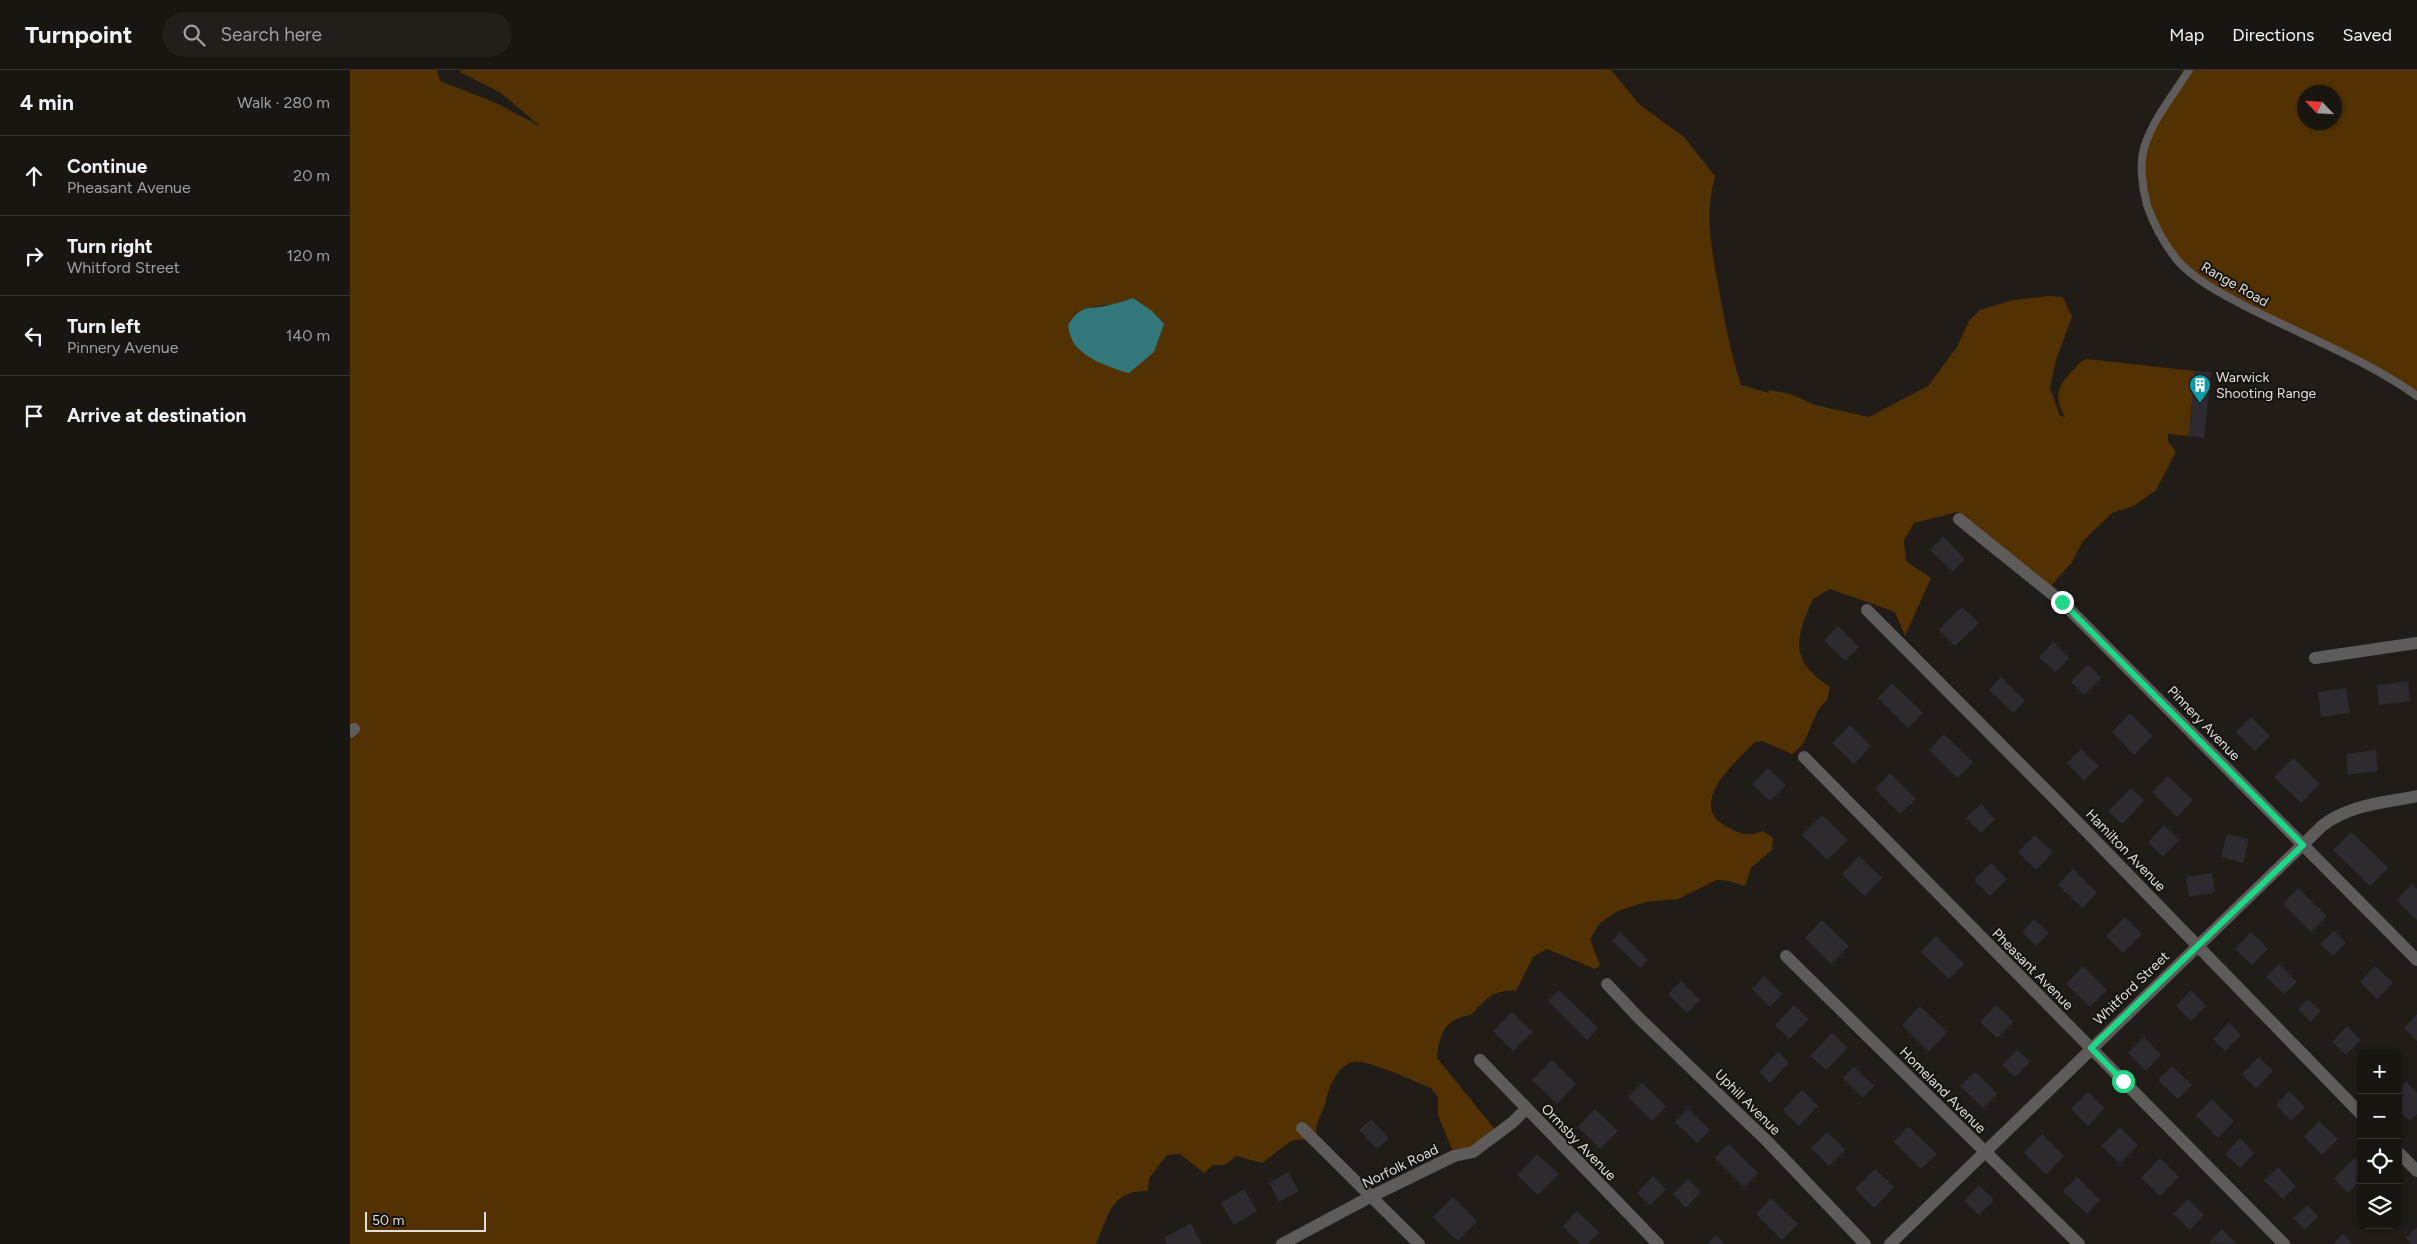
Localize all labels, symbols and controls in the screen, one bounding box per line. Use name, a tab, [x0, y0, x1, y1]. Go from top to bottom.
search box	[162, 12, 512, 57]
text: Turnpoint	[25, 20, 132, 49]
icon: search	[180, 21, 208, 49]
text: Search here	[220, 23, 322, 46]
text: Map	[2169, 24, 2204, 46]
text: Directions	[2232, 24, 2314, 46]
text: Saved	[2342, 24, 2392, 46]
north arrow	[2297, 85, 2342, 130]
text: 4 min	[20, 90, 74, 115]
text: Walk · 280 m	[237, 93, 330, 112]
text: Continue	[67, 155, 147, 178]
icon: ahead	[20, 162, 48, 190]
text: 20 m	[293, 166, 330, 185]
text: Pheasant Avenue	[67, 178, 191, 197]
text: Turn right	[67, 235, 153, 258]
icon: right	[20, 242, 48, 270]
text: 120 m	[287, 246, 330, 265]
text: Whitford Street	[67, 258, 180, 277]
street label: Range Road	[2198, 258, 2272, 311]
text: Turn left	[67, 315, 141, 338]
icon: left	[20, 322, 48, 350]
text: 140 m	[286, 326, 330, 345]
text: Pinnery Avenue	[67, 338, 178, 357]
place label: Warwick Shooting Range	[2216, 369, 2317, 402]
building icon: Warwick Shooting Range	[2188, 373, 2212, 404]
icon: arrive	[20, 402, 48, 430]
text: Arrive at destination	[67, 404, 246, 427]
route end	[2051, 591, 2074, 614]
street label: Pinnery Avenue	[2164, 682, 2244, 765]
street label: Hamilton Avenue	[2082, 806, 2169, 895]
street label: Pheasant Avenue	[1988, 925, 2077, 1014]
street label: Whitford Street	[2090, 948, 2173, 1029]
street label: Homeland Avenue	[1896, 1044, 1990, 1137]
map controls	[2357, 1049, 2402, 1229]
button: +	[2357, 1049, 2402, 1094]
street label: Uphill Avenue	[1711, 1066, 1784, 1139]
route start	[2112, 1070, 2135, 1093]
button: −	[2357, 1094, 2402, 1139]
street label: Ormsby Avenue	[1538, 1100, 1620, 1185]
button: locate	[2357, 1139, 2402, 1184]
street label: Norfolk Road	[1359, 1141, 1441, 1192]
button: layers	[2357, 1184, 2402, 1229]
scale bar	[365, 1209, 486, 1232]
text: 50 m	[372, 1212, 404, 1229]

